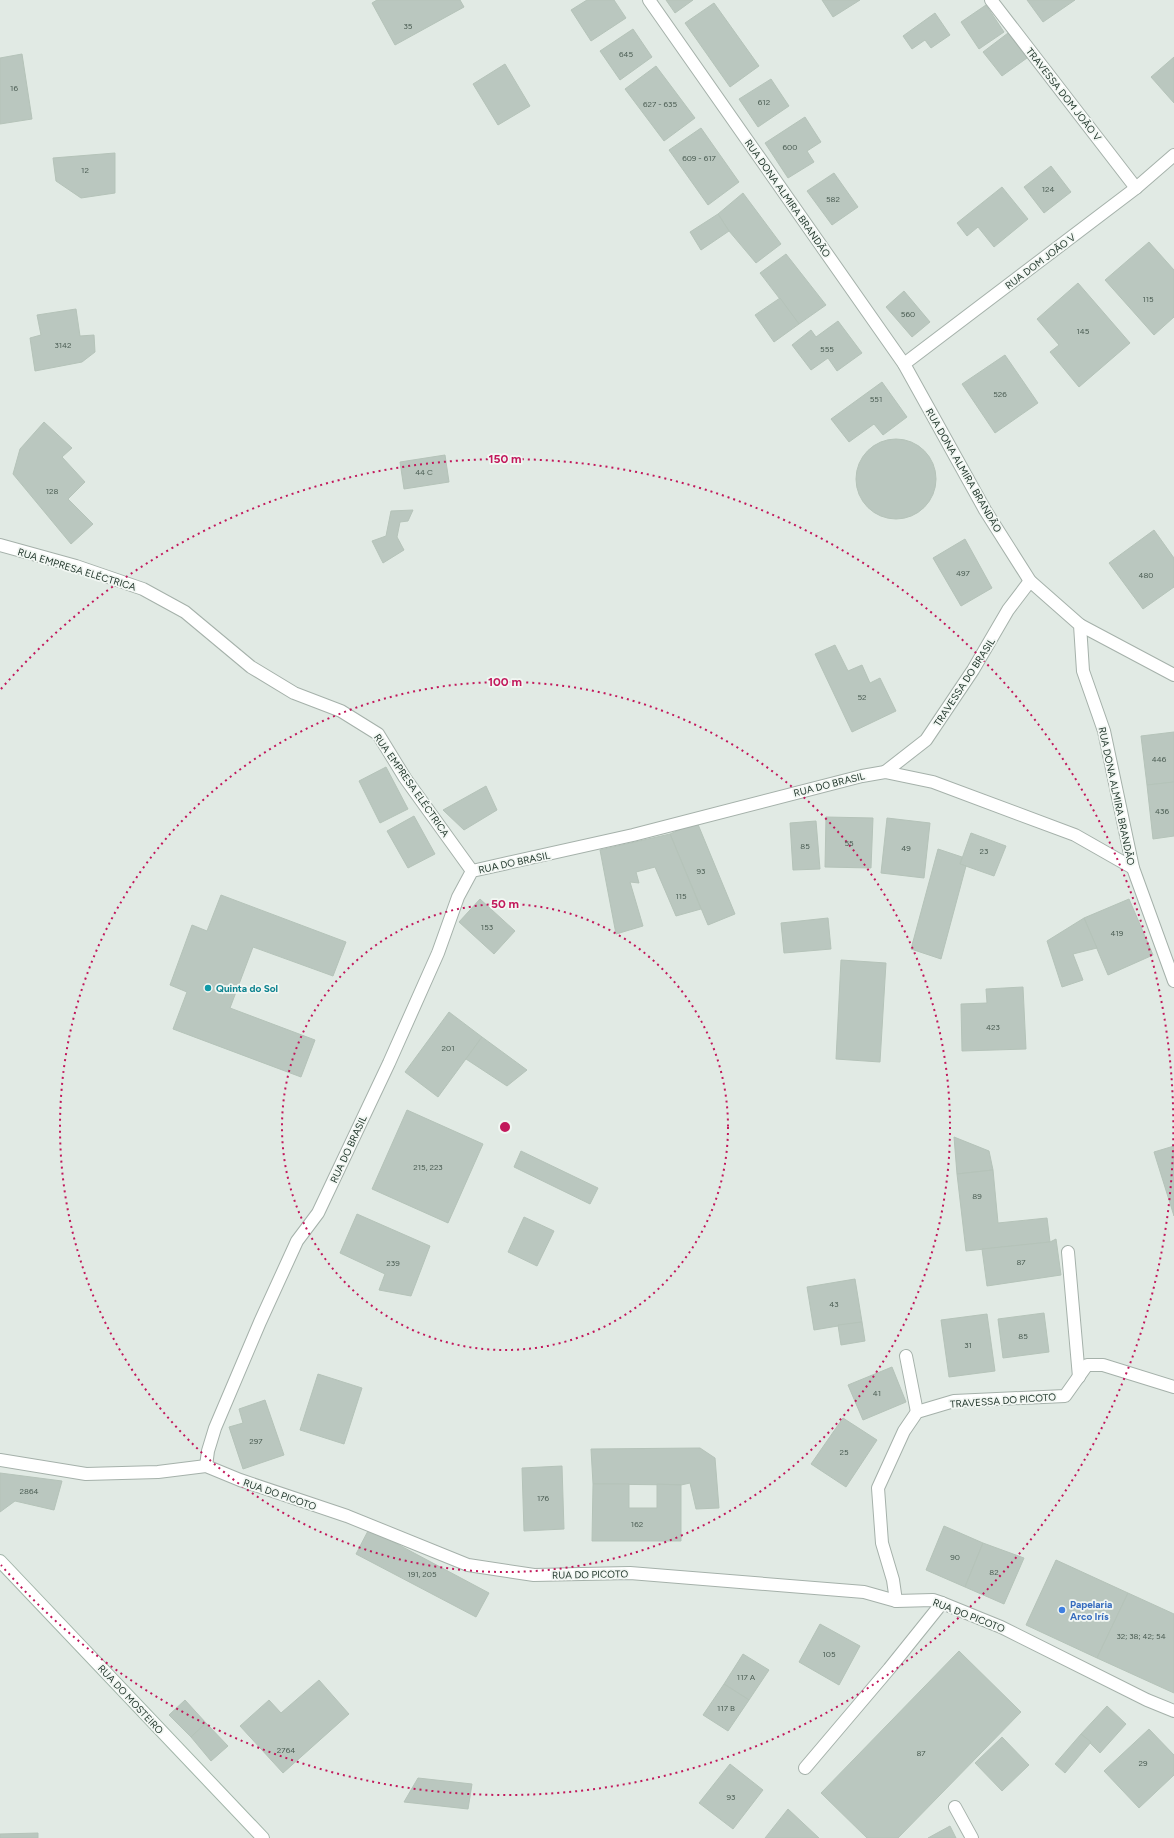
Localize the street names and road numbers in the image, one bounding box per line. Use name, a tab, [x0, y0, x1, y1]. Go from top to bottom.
street label: TRAVESSA DOM JOÃO V	[1023, 45, 1104, 144]
street label: RUA DONA ALMIRA BRANDÃO	[742, 137, 834, 260]
street label: RUA DOM JOÃO V	[1002, 231, 1078, 292]
street label: RUA DONA ALMIRA BRANDÃO	[923, 406, 1005, 535]
street label: RUA EMPRESA ELÉCTRICA	[16, 545, 138, 594]
street label: TRAVESSA DO BRASIL	[931, 635, 998, 729]
street label: RUA DONA ALMIRA BRANDÃO	[1095, 726, 1138, 867]
street label: RUA EMPRESA ELÉCTRICA	[371, 731, 452, 840]
street label: RUA DO BRASIL	[792, 769, 867, 800]
street label: RUA DO BRASIL	[477, 848, 552, 876]
street label: RUA DO BRASIL	[327, 1113, 370, 1185]
street label: TRAVESSA DO PICOTO	[950, 1390, 1057, 1411]
street label: RUA DO PICOTO	[242, 1476, 318, 1513]
street label: RUA DO PICOTO	[552, 1567, 629, 1582]
street label: RUA DO PICOTO	[931, 1596, 1007, 1635]
street label: RUA DO MOSTEIRO	[95, 1662, 166, 1737]

